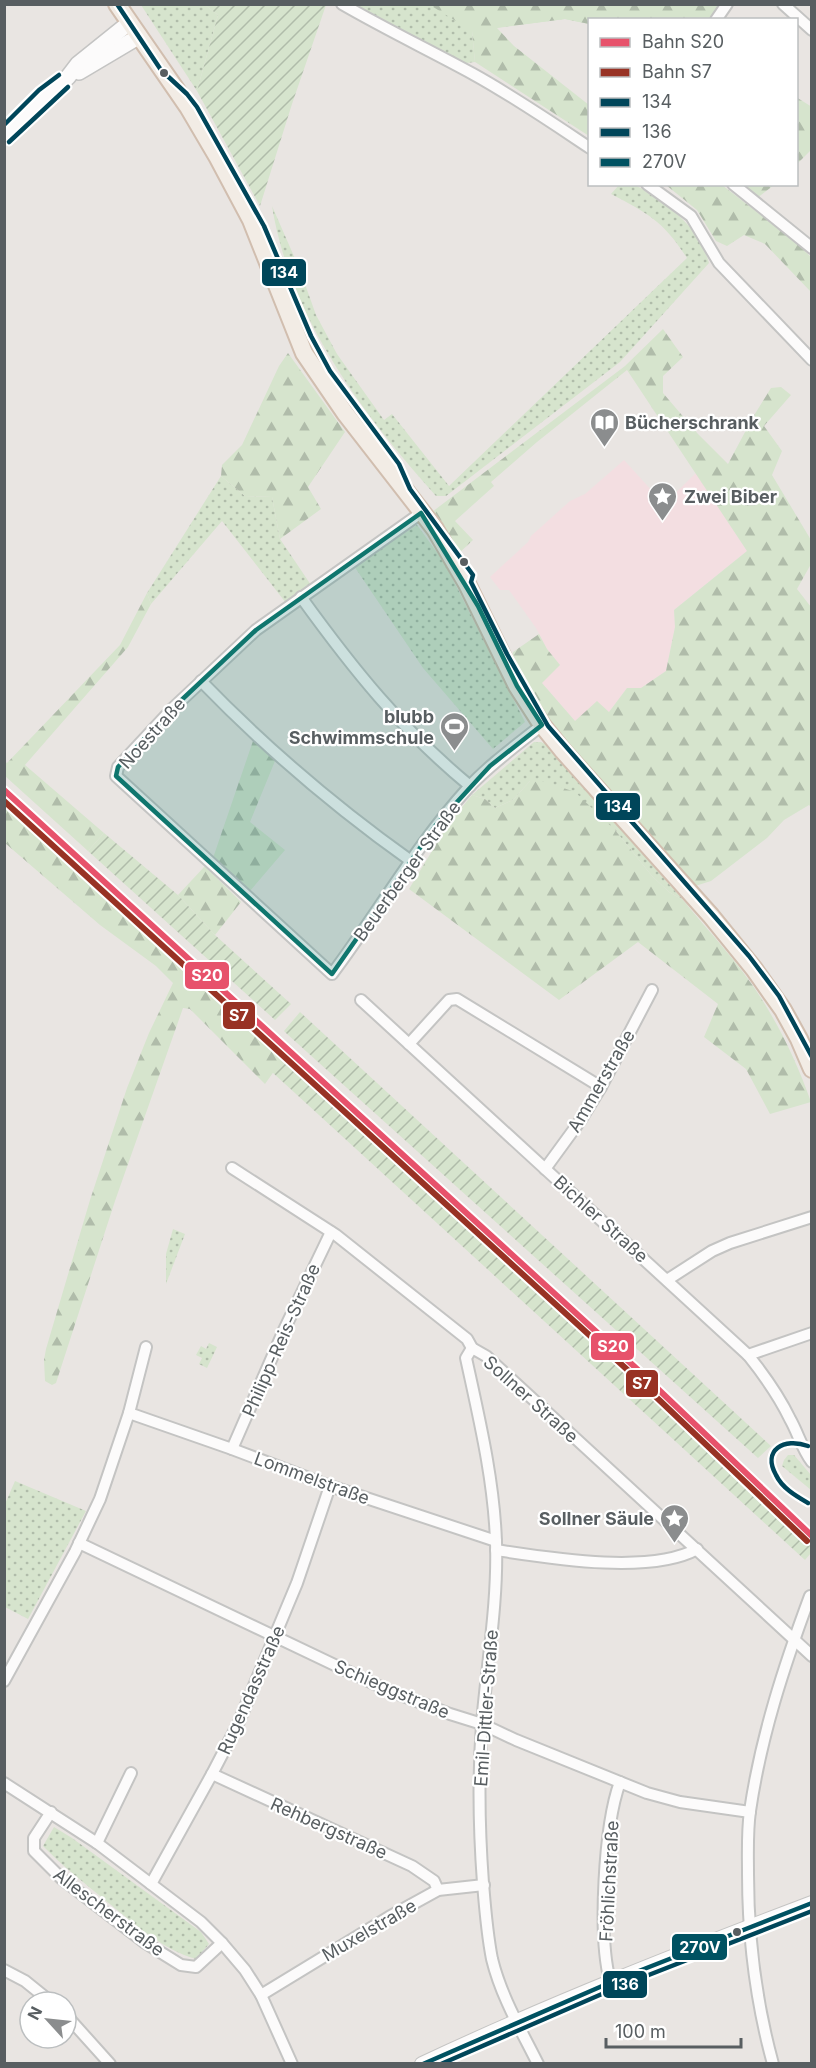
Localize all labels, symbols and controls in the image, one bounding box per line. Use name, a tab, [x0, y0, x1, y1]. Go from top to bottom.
legend	[588, 18, 798, 186]
text: Bahn S20	[642, 31, 724, 52]
text: Bahn S7	[642, 61, 712, 82]
unlabelled marker	[158, 67, 170, 79]
text: 134	[642, 91, 672, 112]
text: 136	[642, 121, 672, 142]
text: 270V	[642, 151, 686, 172]
line badge: 134	[261, 258, 307, 287]
text: 134	[270, 262, 298, 282]
library icon: Bücherschrank	[588, 406, 620, 448]
place label: Bücherschrank	[625, 412, 760, 433]
place icon: Zwei Biber	[647, 480, 679, 522]
place label: Zwei Biber	[684, 486, 777, 507]
unlabelled marker	[458, 556, 470, 568]
street label: Noestraße	[115, 693, 189, 773]
place label: blubb Schwimmschule	[289, 706, 434, 748]
sports icon: blubb Schwimmschule	[439, 710, 471, 752]
line badge: 134	[595, 792, 641, 821]
text: 134	[604, 796, 632, 816]
street label: Beuerberger Straße	[349, 797, 465, 945]
line badge: S20	[184, 961, 230, 990]
text: S20	[191, 965, 223, 985]
line badge: S7	[222, 1001, 256, 1030]
text: S7	[229, 1005, 249, 1025]
street label: Ammerstraße	[563, 1026, 639, 1136]
street label: Bichler Straße	[550, 1171, 652, 1267]
street label: Philipp-Reis-Straße	[238, 1260, 324, 1420]
line badge: S20	[590, 1332, 635, 1361]
text: S20	[597, 1336, 629, 1356]
street label: Sollner Straße	[479, 1351, 583, 1447]
line badge: S7	[625, 1369, 659, 1398]
text: S7	[632, 1373, 652, 1393]
street label: Lommelstraße	[251, 1447, 373, 1509]
place icon: Sollner Säule	[659, 1502, 691, 1544]
place label: Sollner Säule	[539, 1508, 654, 1529]
street label: Rugendasstraße	[213, 1622, 289, 1758]
street label: Emil-Dittler-Straße	[470, 1629, 502, 1787]
street label: Schieggstraße	[331, 1655, 453, 1723]
street label: Rehbergstraße	[267, 1793, 391, 1863]
street label: Fröhlichstraße	[595, 1820, 623, 1942]
street label: Allescherstraße	[49, 1864, 169, 1960]
street label: Muxelstraße	[318, 1895, 420, 1965]
unlabelled marker	[731, 1926, 743, 1938]
line badge: 270V	[671, 1933, 728, 1961]
text: 270V	[679, 1937, 721, 1957]
line badge: 136	[602, 1970, 648, 1999]
text: 136	[611, 1974, 639, 1994]
north arrow	[18, 1990, 78, 2050]
text: N	[23, 2003, 46, 2023]
scale bar	[606, 2011, 741, 2049]
text: 100 m	[615, 2021, 666, 2042]

